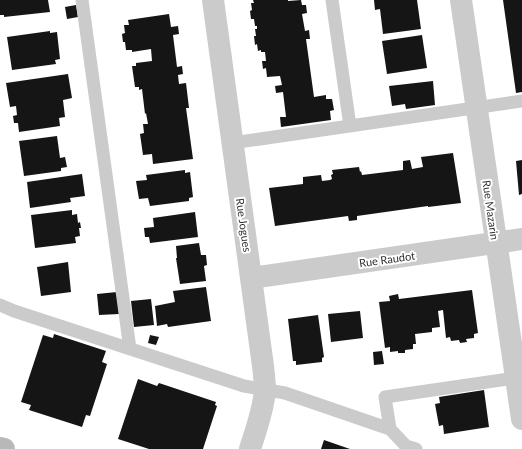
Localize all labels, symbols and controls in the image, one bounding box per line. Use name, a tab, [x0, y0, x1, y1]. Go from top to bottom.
street label: Rue Mazarin	[480, 179, 502, 241]
street label: Rue Jogues	[234, 197, 254, 253]
street label: Rue Raudot	[358, 249, 416, 269]

